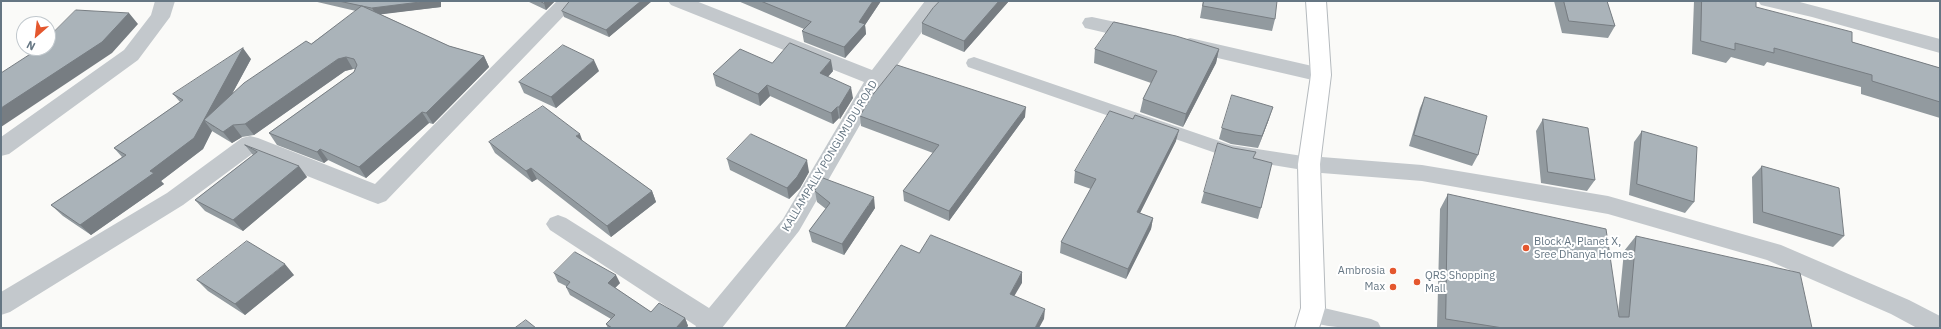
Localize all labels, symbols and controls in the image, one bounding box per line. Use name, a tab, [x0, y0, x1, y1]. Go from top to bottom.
north arrow	[16, 16, 56, 56]
text: N	[24, 38, 38, 54]
street label: KALLAMPALLY PONGUMUDU ROAD	[780, 78, 880, 234]
place label: Block A, Planet X, Sree Dhanya Homes	[1534, 235, 1633, 261]
marker: Block A, Planet X, Sree Dhanya Homes	[1521, 243, 1531, 253]
place label: Ambrosia	[1338, 264, 1385, 278]
marker: Ambrosia	[1388, 266, 1398, 276]
place label: QRS Shopping Mall	[1425, 269, 1495, 295]
marker: QRS Shopping Mall	[1412, 277, 1422, 287]
place label: Max	[1365, 280, 1385, 294]
marker: Max	[1388, 282, 1398, 292]

